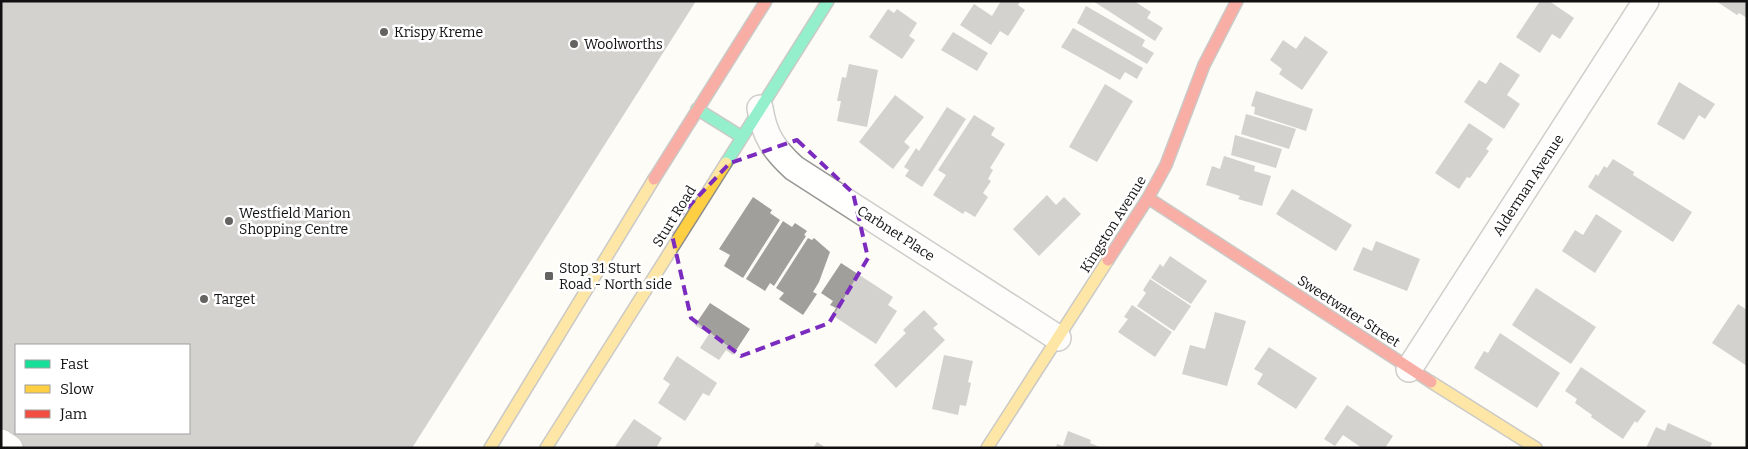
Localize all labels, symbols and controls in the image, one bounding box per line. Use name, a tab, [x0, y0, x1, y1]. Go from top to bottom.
place label: Krispy Kreme	[394, 24, 483, 41]
marker: Krispy Kreme	[378, 26, 390, 38]
place label: Woolworths	[584, 36, 663, 53]
marker: Woolworths	[568, 38, 580, 50]
street label: Alderman Avenue	[1489, 131, 1568, 239]
street label: Kingston Avenue	[1077, 173, 1150, 276]
street label: Sturt Road	[649, 183, 700, 250]
street label: Carbnet Place	[854, 202, 938, 265]
place label: Westfield Marion Shopping Centre	[239, 205, 351, 238]
marker: Westfield Marion Shopping Centre	[223, 215, 235, 227]
place label: Stop 31 Sturt Road - North side	[559, 260, 672, 293]
marker: Stop 31 Sturt Road - North side	[543, 270, 555, 282]
street label: Sweetwater Street	[1294, 272, 1403, 351]
place label: Target	[214, 291, 255, 308]
marker: Target	[198, 293, 210, 305]
legend	[15, 344, 190, 434]
text: Fast	[60, 355, 89, 373]
text: Slow	[60, 380, 95, 398]
text: Jam	[59, 405, 88, 423]

